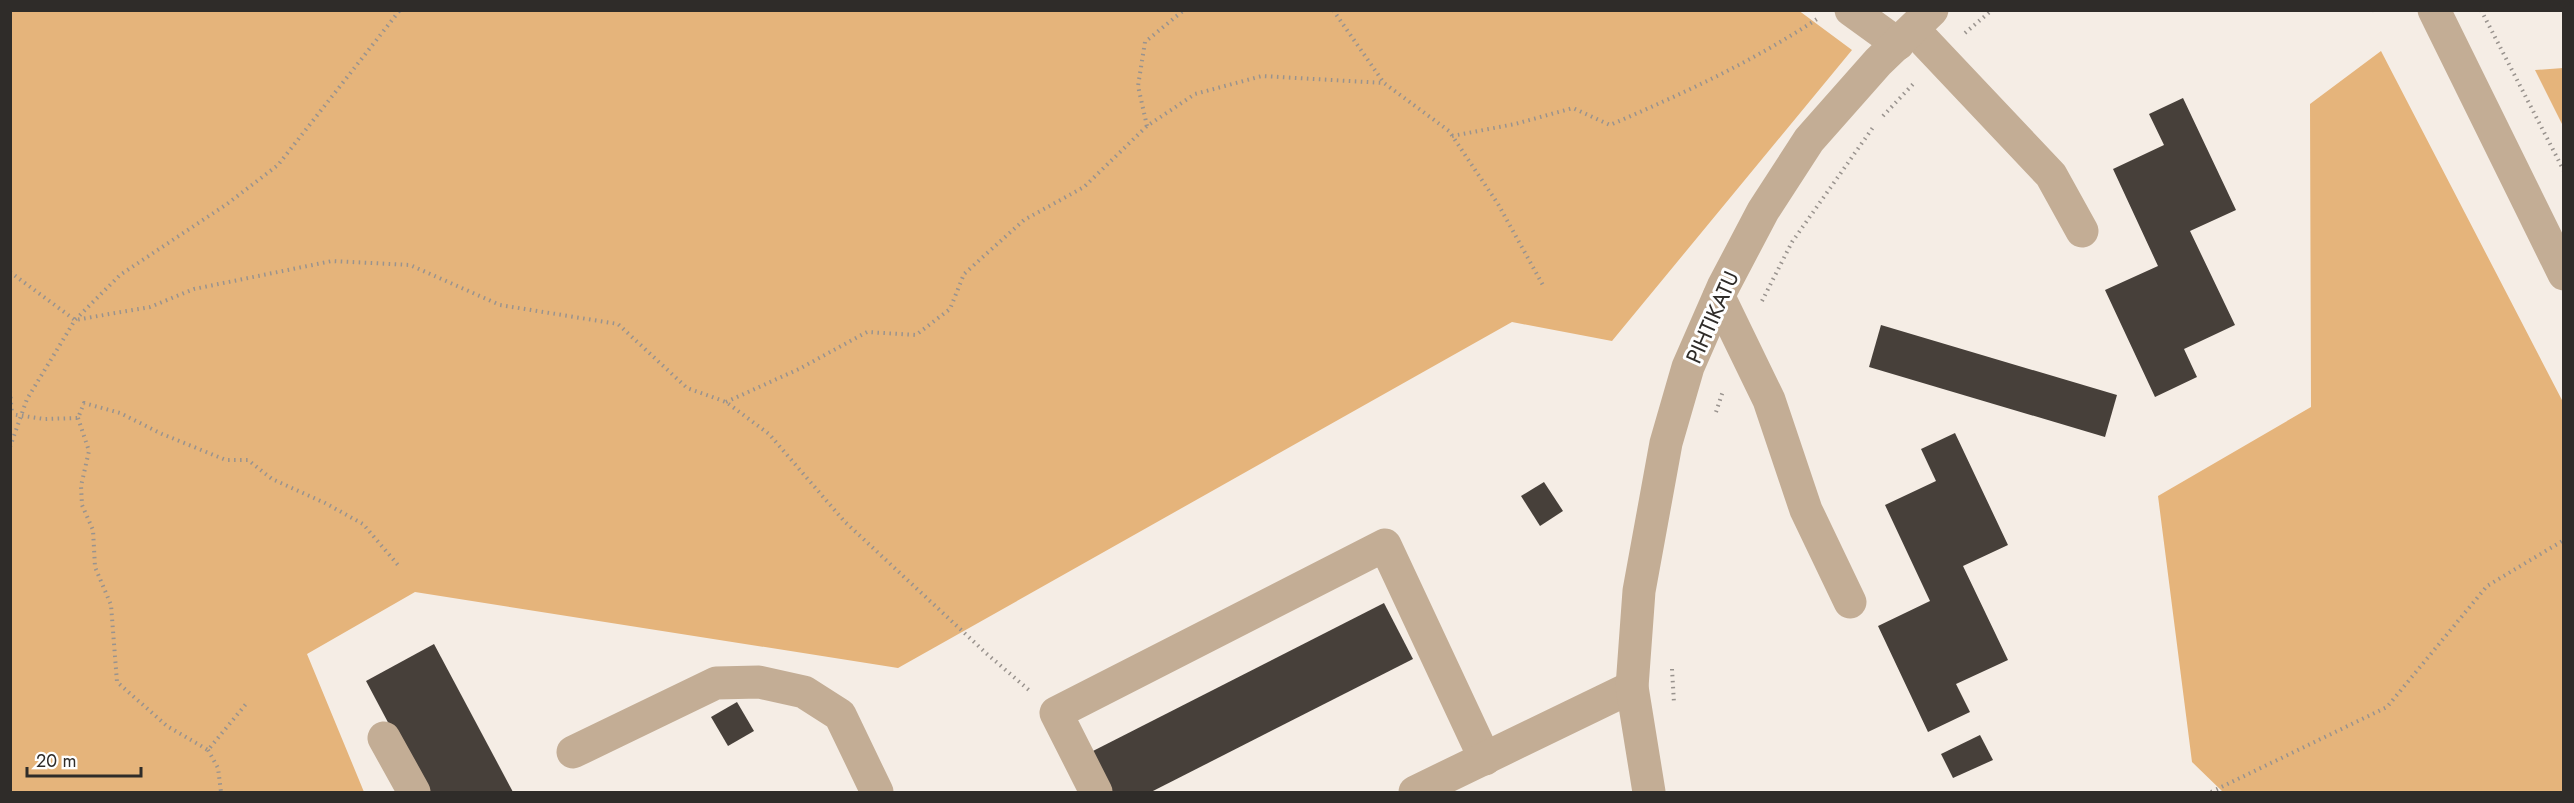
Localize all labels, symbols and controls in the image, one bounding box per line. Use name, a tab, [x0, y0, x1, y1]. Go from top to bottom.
street label: PIHTIKATU	[1677, 266, 1747, 368]
scale bar	[27, 740, 141, 778]
text: 20 m	[36, 748, 76, 774]

